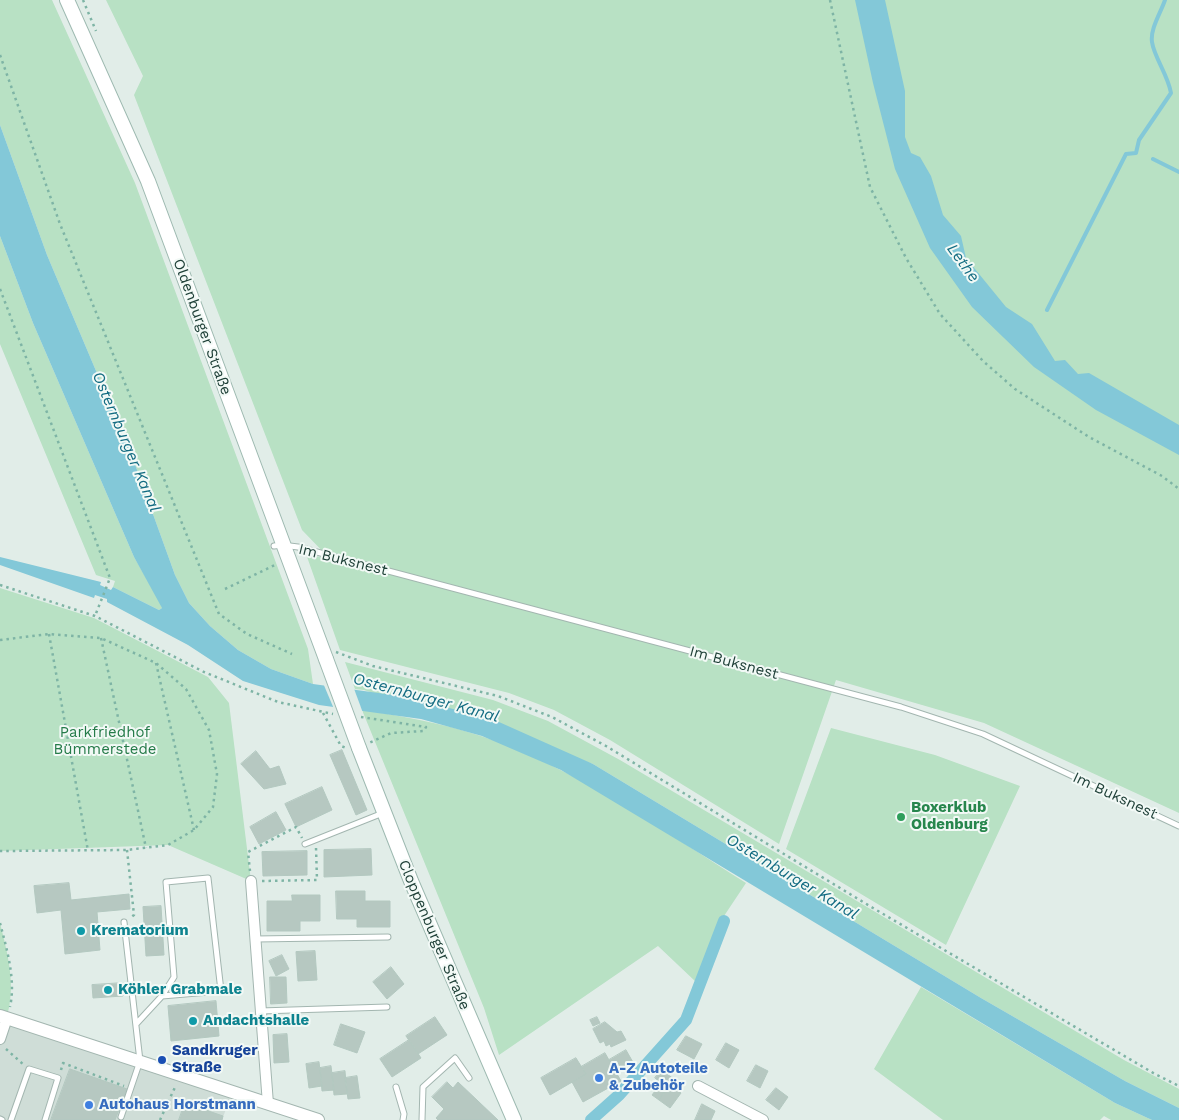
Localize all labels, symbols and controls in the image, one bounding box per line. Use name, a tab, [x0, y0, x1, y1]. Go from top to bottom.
water label: Lethe	[943, 240, 983, 286]
street label: Oldenburger Straße	[169, 256, 235, 398]
water label: Osternburger Kanal	[88, 369, 164, 515]
street label: Im Buksnest	[297, 540, 389, 580]
street label: Im Buksnest	[688, 643, 780, 683]
water label: Osternburger Kanal	[351, 669, 501, 727]
park label: Parkfriedhof Bümmerstede	[53, 724, 157, 759]
street label: Im Buksnest	[1070, 769, 1160, 823]
place label: Boxerklub Oldenburg	[911, 799, 988, 834]
marker: Boxerklub Oldenburg	[895, 811, 907, 823]
water label: Osternburger Kanal	[722, 830, 862, 924]
street label: Cloppenburger Straße	[394, 857, 474, 1013]
place label: Krematorium	[91, 922, 189, 940]
marker: Krematorium	[75, 925, 87, 937]
place label: Köhler Grabmale	[118, 981, 242, 999]
marker: Köhler Grabmale	[102, 984, 114, 996]
place label: Andachtshalle	[203, 1012, 309, 1030]
marker: Andachtshalle	[187, 1015, 199, 1027]
place label: Sandkruger Straße	[172, 1042, 258, 1077]
marker: Sandkruger Straße	[156, 1054, 168, 1066]
place label: A-Z Autoteile & Zubehör	[609, 1060, 708, 1095]
marker: A-Z Autoteile & Zubehör	[593, 1072, 605, 1084]
place label: Autohaus Horstmann	[99, 1096, 256, 1114]
marker: Autohaus Horstmann	[83, 1099, 95, 1111]

